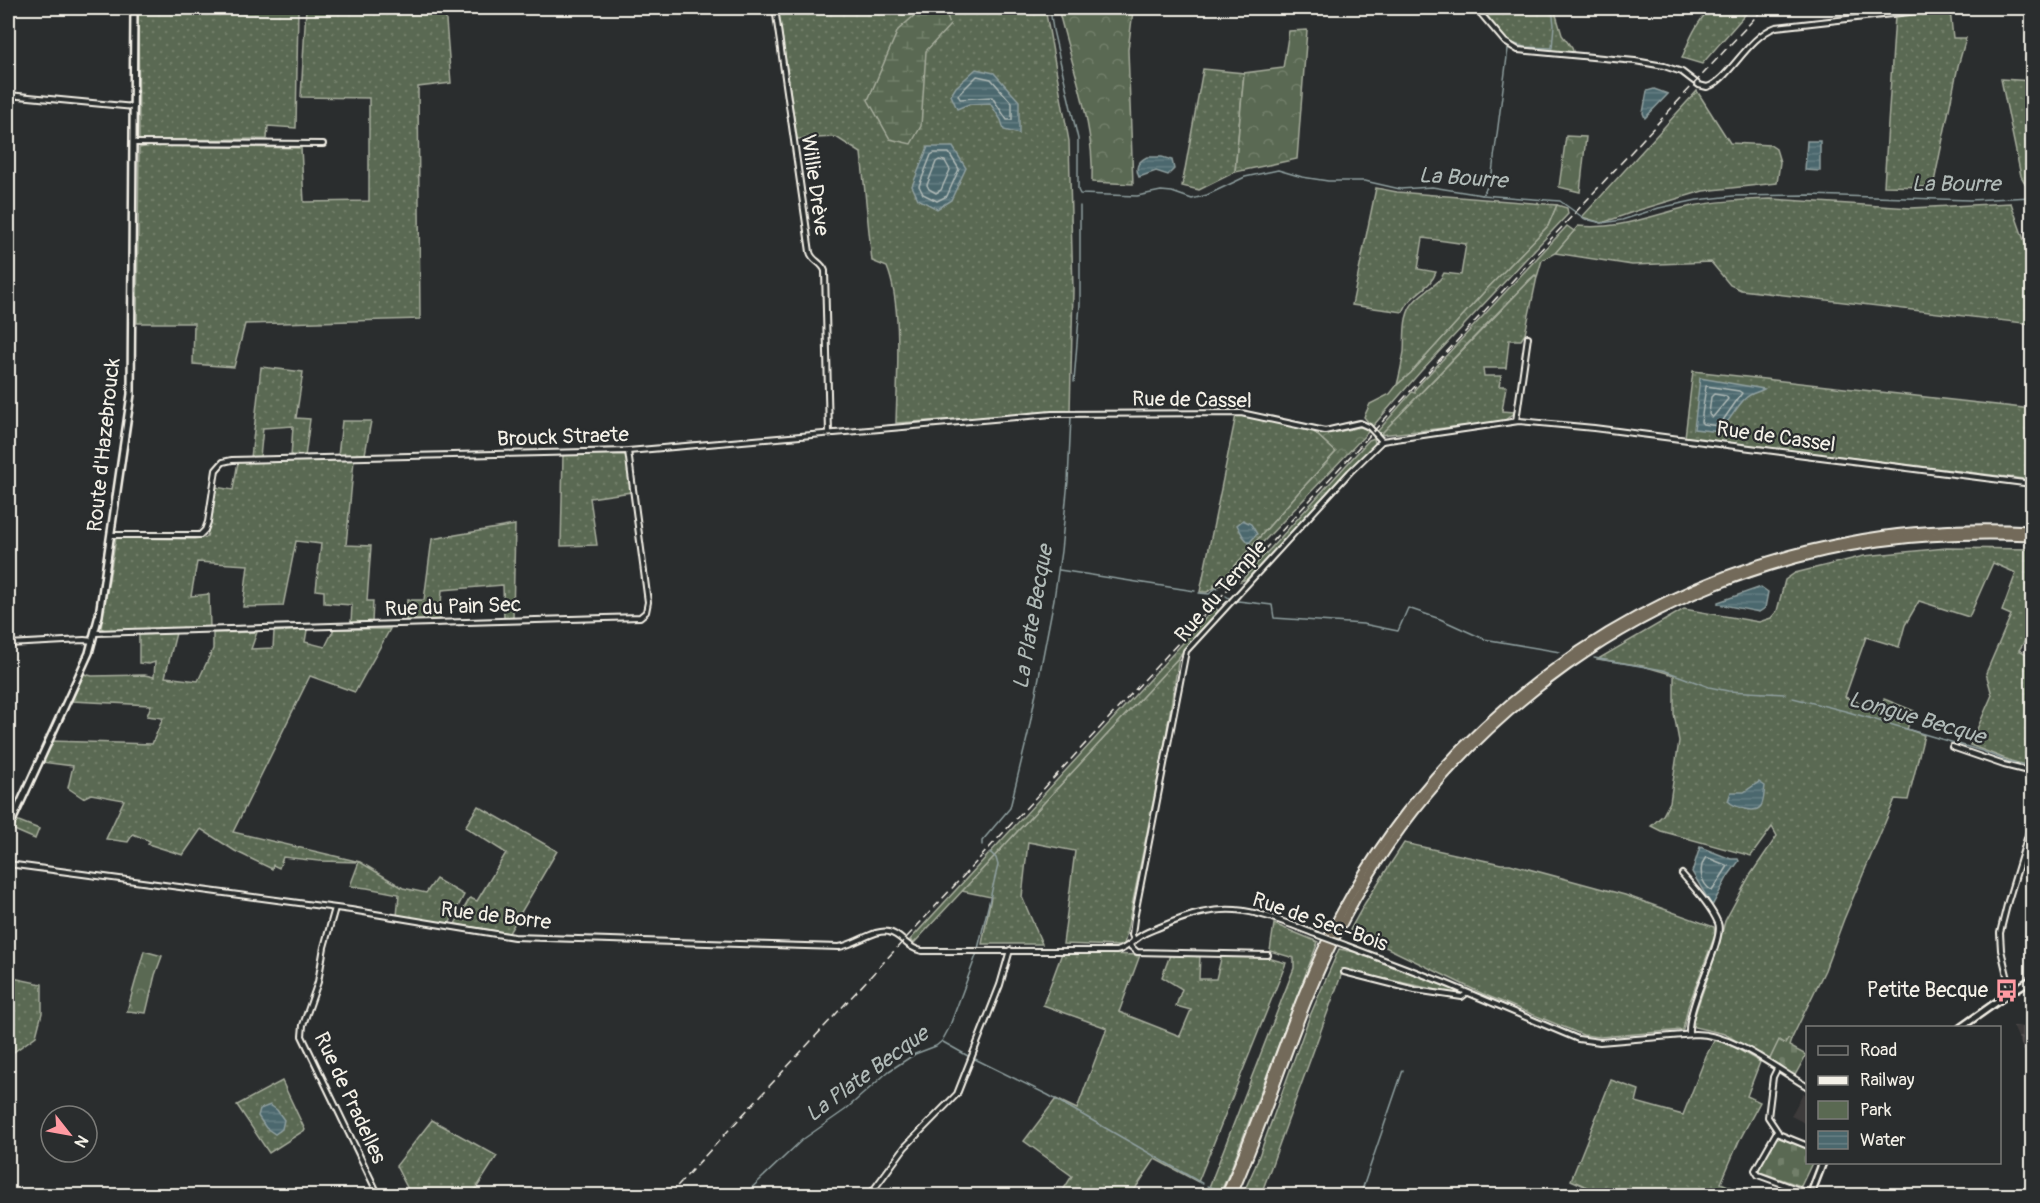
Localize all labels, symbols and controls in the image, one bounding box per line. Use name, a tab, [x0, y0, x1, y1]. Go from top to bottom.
street label: Willie Drève	[795, 133, 836, 238]
water label: La Bourre	[1418, 161, 1510, 195]
water label: La Bourre	[1912, 170, 2003, 198]
street label: Route d'Hazebrouck	[81, 356, 127, 533]
street label: Rue de Cassel	[1132, 385, 1252, 415]
street label: Rue de Cassel	[1715, 415, 1837, 459]
street label: Brouck Straete	[497, 421, 630, 453]
street label: Rue du Temple	[1169, 534, 1273, 648]
water label: La Plate Becque	[1007, 541, 1060, 691]
street label: Rue du Pain Sec	[384, 591, 522, 623]
water label: Longue Becque	[1845, 685, 1991, 751]
street label: Rue de Sec-Bois	[1249, 886, 1392, 958]
street label: Rue de Borre	[439, 896, 553, 936]
place label: Petite Becque	[1867, 977, 1989, 1004]
bus stop icon: Petite Becque	[1993, 977, 2019, 1003]
water label: La Plate Becque	[800, 1019, 936, 1128]
legend	[1806, 1026, 2001, 1164]
street label: Rue de Pradelles	[308, 1028, 393, 1169]
text: Road	[1860, 1039, 1897, 1062]
text: Railway	[1860, 1069, 1915, 1092]
text: Park	[1860, 1099, 1892, 1122]
north arrow	[39, 1104, 99, 1164]
text: Water	[1860, 1129, 1906, 1152]
text: N	[70, 1131, 92, 1151]

